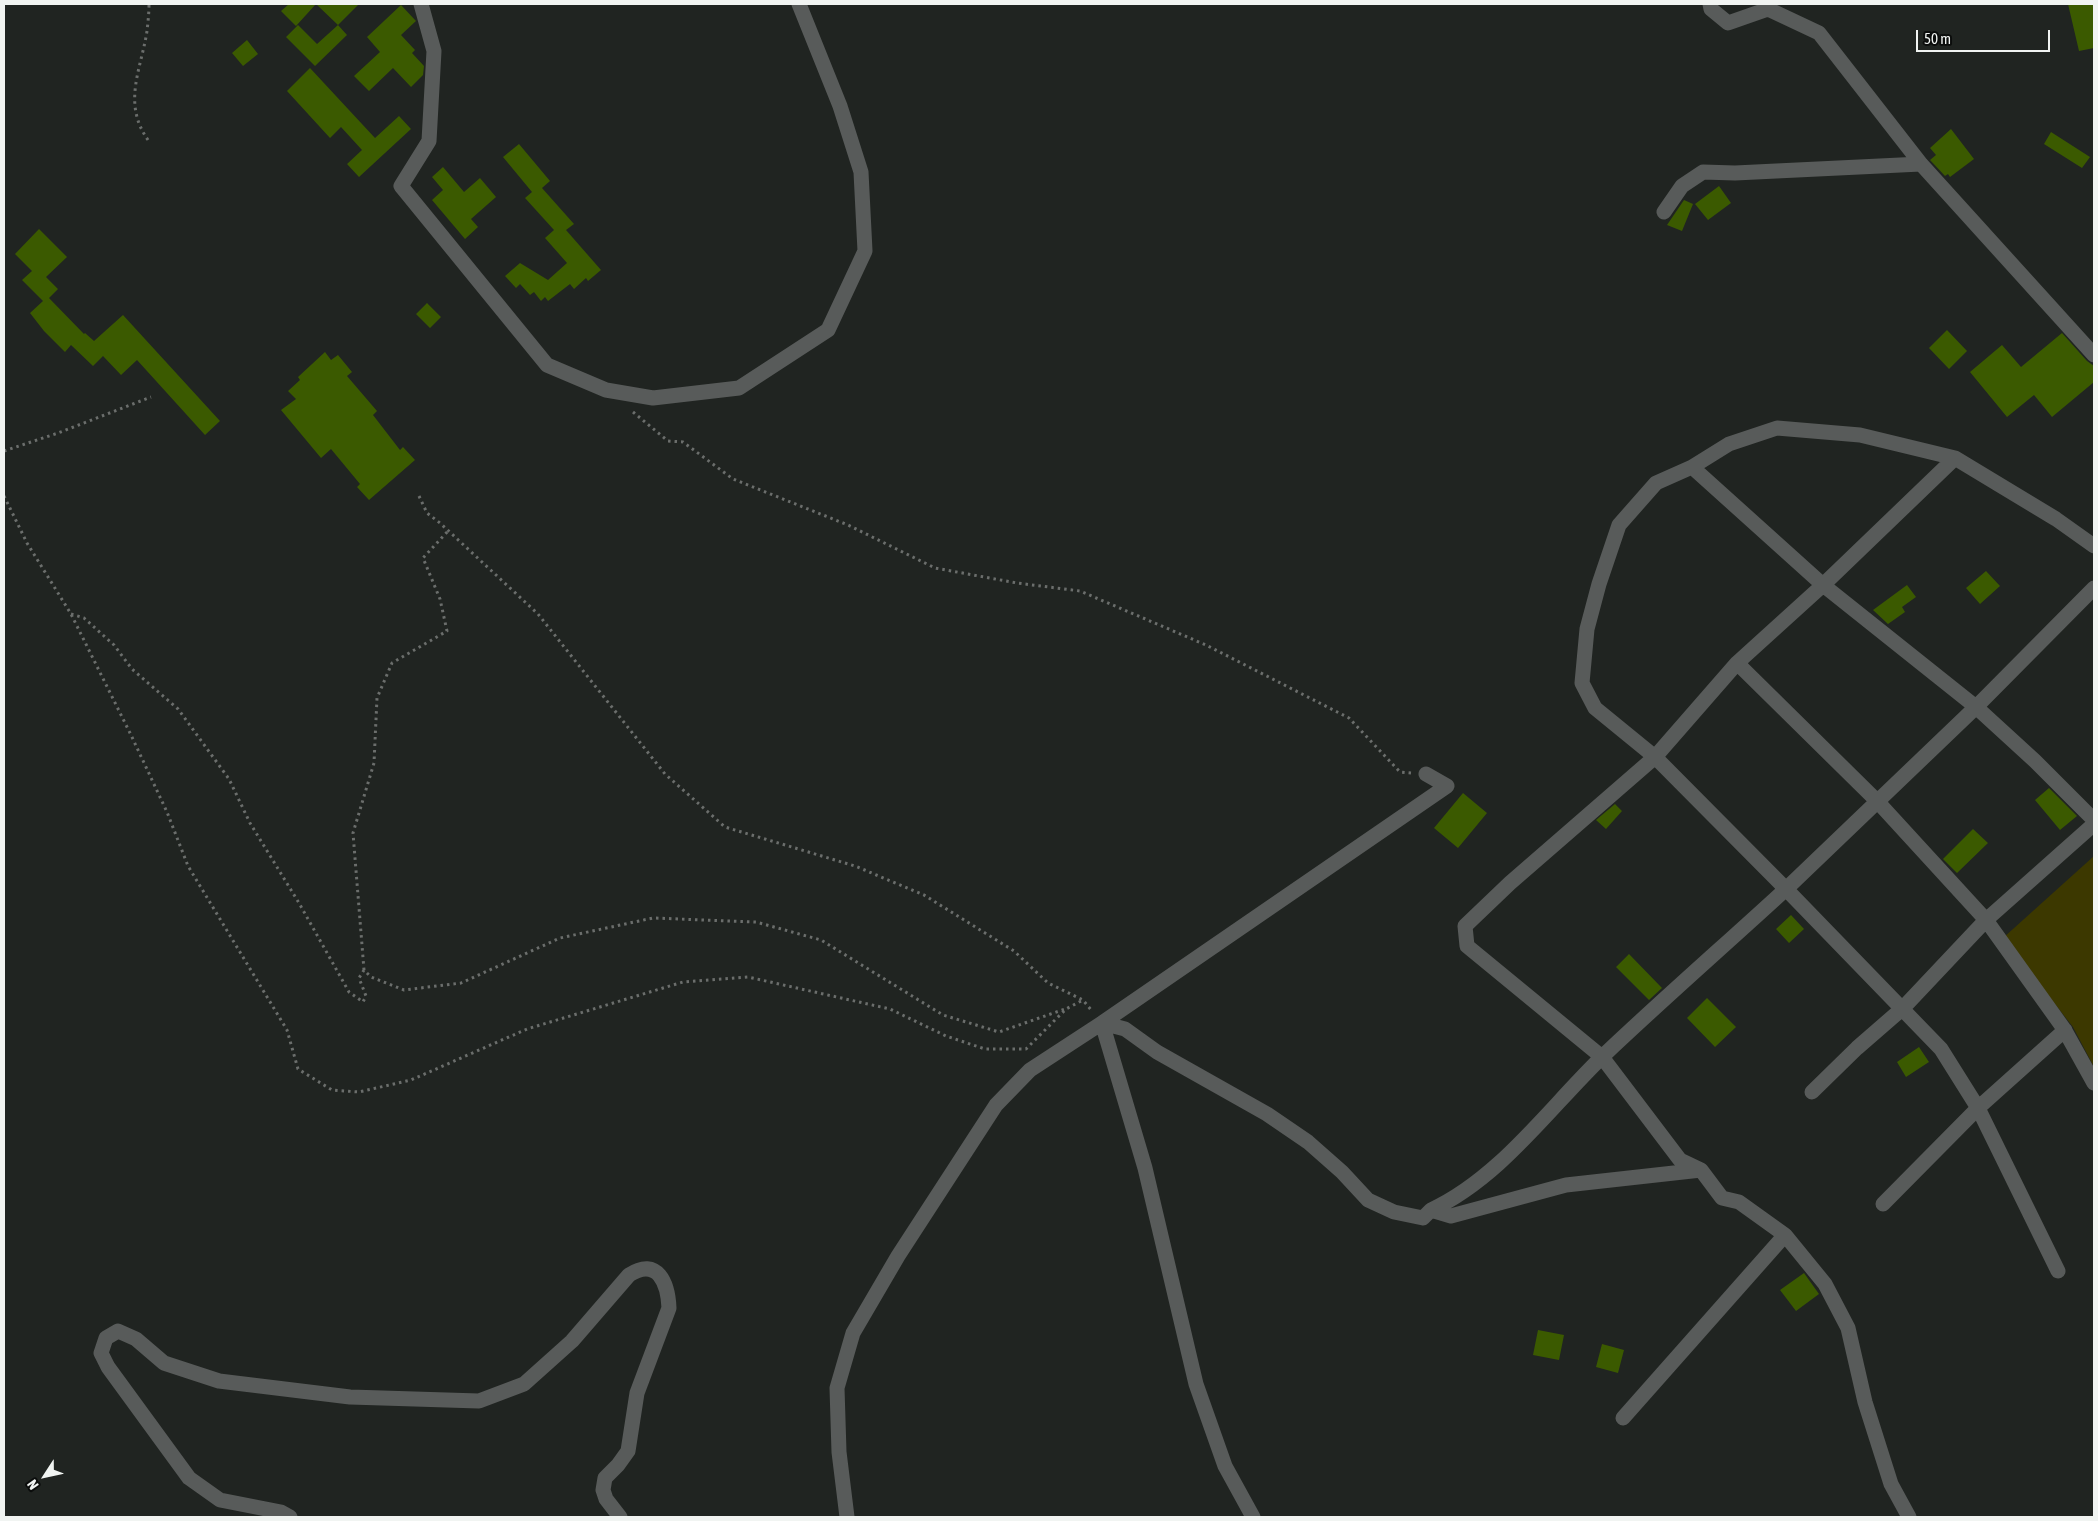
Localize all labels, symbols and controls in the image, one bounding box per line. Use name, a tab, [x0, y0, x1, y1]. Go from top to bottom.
scale bar	[1918, 20, 2052, 52]
text: 50 m	[1924, 30, 1951, 47]
north arrow	[20, 1451, 70, 1501]
text: N	[24, 1477, 42, 1493]

